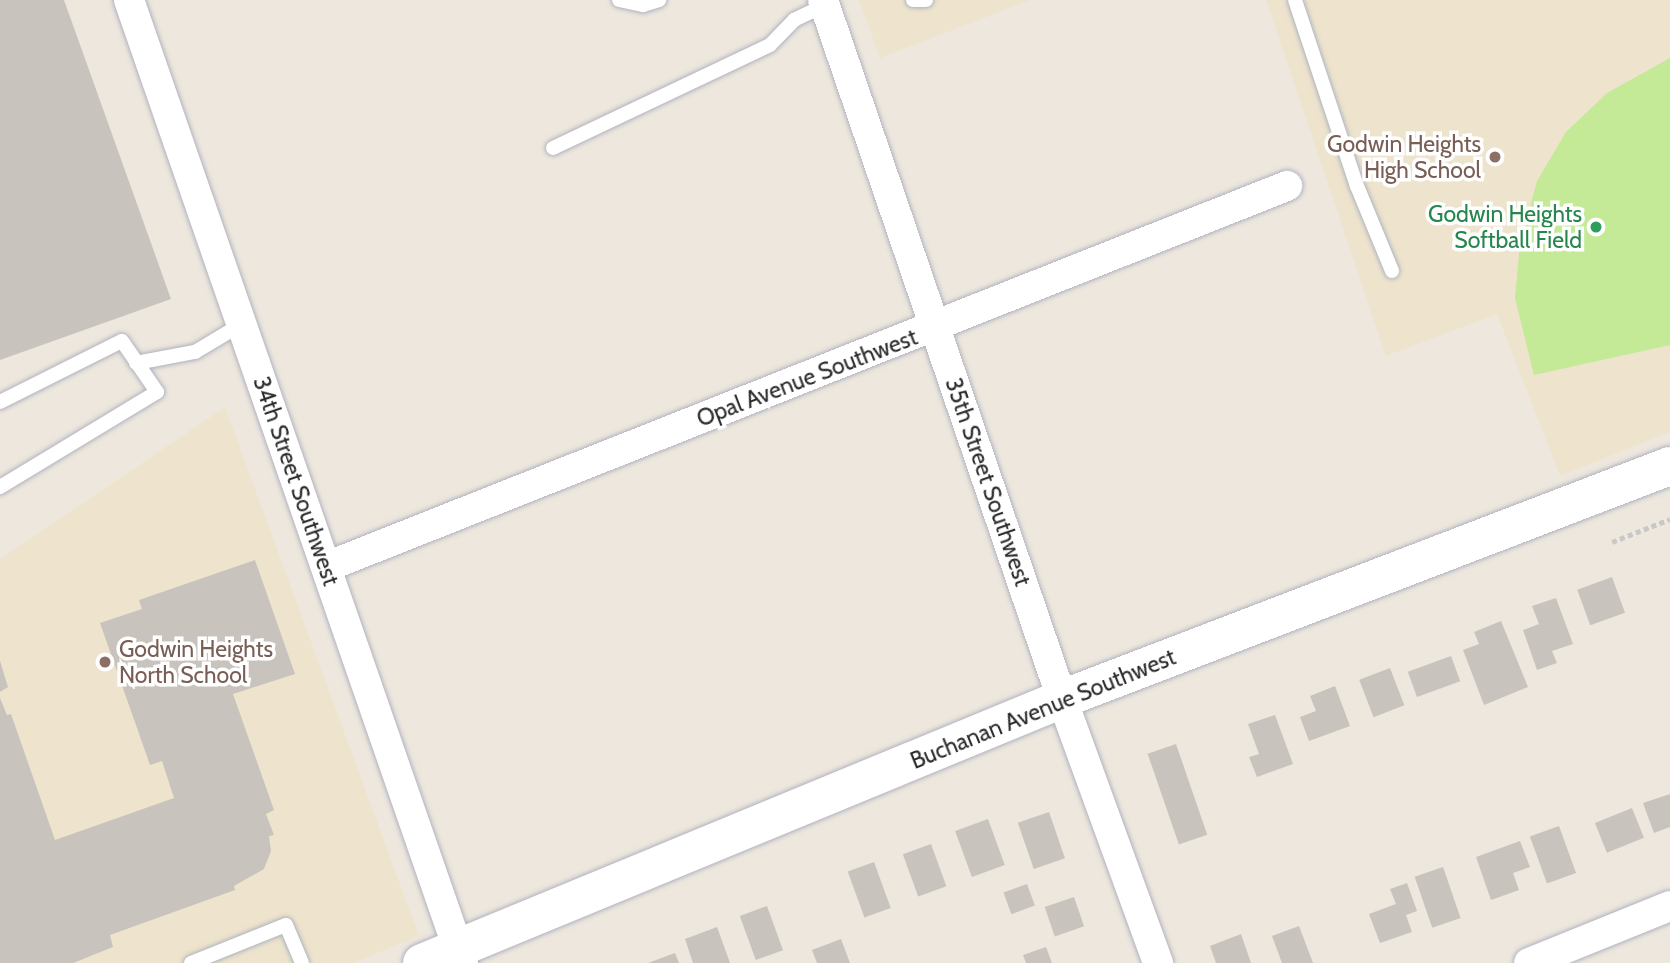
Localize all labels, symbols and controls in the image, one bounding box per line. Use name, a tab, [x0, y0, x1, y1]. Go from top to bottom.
place label: Godwin Heights High School	[1327, 130, 1481, 184]
marker: Godwin Heights High School	[1487, 149, 1503, 165]
place label: Godwin Heights Softball Field	[1428, 200, 1582, 254]
marker: Godwin Heights Softball Field	[1588, 219, 1604, 235]
street label: Opal Avenue Southwest	[693, 323, 921, 433]
street label: 34th Street Southwest	[247, 373, 345, 589]
street label: 35th Street Southwest	[939, 374, 1037, 590]
place label: Godwin Heights North School	[119, 635, 273, 689]
street label: Buchanan Avenue Southwest	[906, 643, 1180, 775]
marker: Godwin Heights North School	[97, 654, 113, 670]

